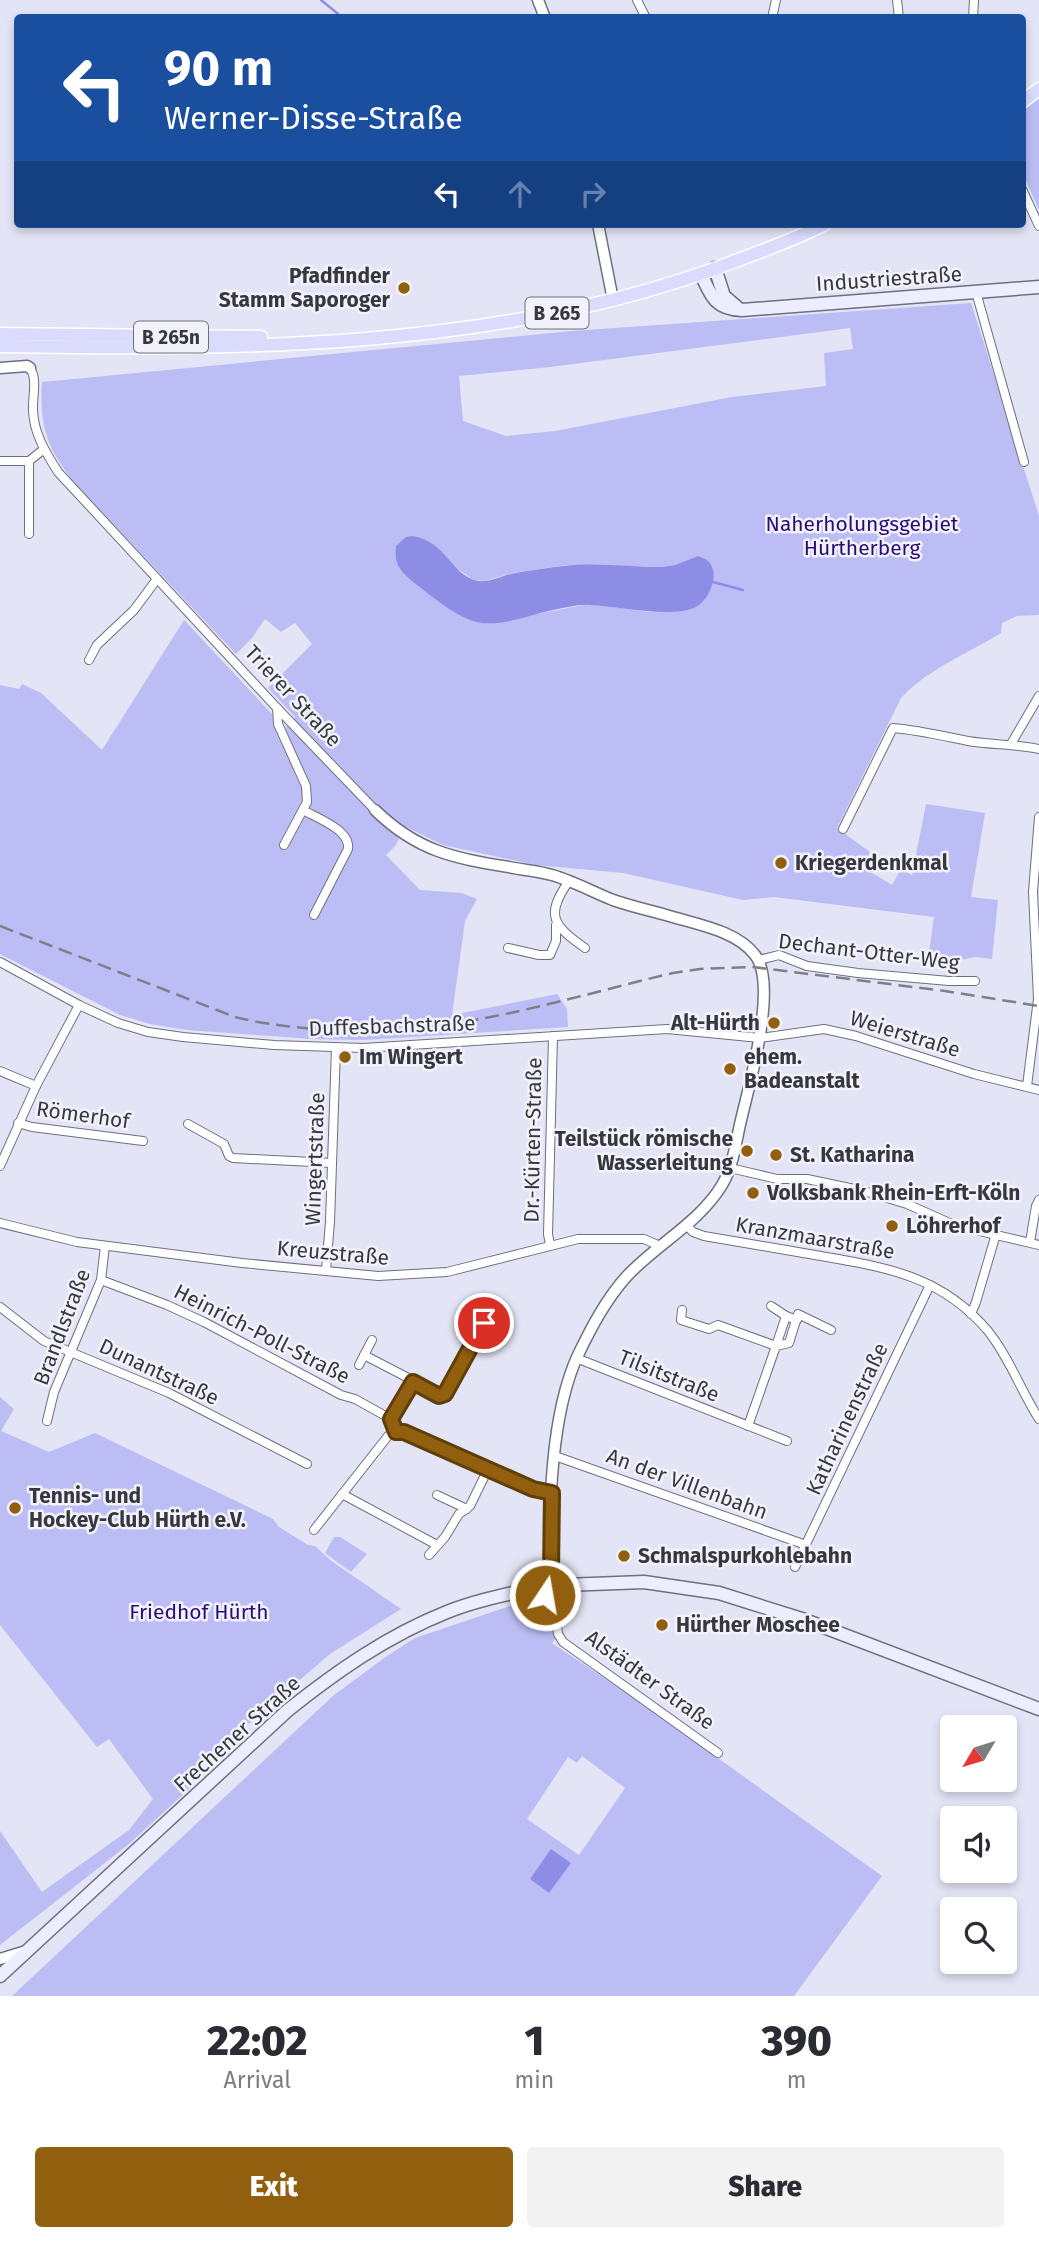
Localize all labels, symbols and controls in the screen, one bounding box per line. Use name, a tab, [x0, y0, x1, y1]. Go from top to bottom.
text: 90 m	[164, 39, 273, 98]
icon: left	[49, 42, 140, 133]
text: Werner-Disse-Straße	[164, 99, 463, 137]
icon: left	[428, 175, 466, 213]
icon: ahead	[501, 175, 539, 213]
icon: right	[574, 175, 612, 213]
street label: Industriestraße	[815, 261, 963, 297]
place label: Pfadfinder Stamm Saporoger	[219, 263, 391, 313]
marker: Pfadfinder Stamm Saporoger	[396, 280, 412, 296]
road number: B 265	[526, 298, 588, 328]
road number: B 265n	[134, 322, 208, 352]
park label: Naherholungsgebiet Hürtherberg	[766, 511, 959, 561]
street label: Trierer Straße	[239, 640, 347, 752]
place label: Kriegerdenkmal	[795, 850, 949, 876]
marker: Kriegerdenkmal	[773, 855, 789, 871]
street label: Dechant-Otter-Weg	[777, 928, 961, 976]
street label: Weierstraße	[847, 1005, 963, 1063]
street label: Duffesbachstraße	[308, 1010, 476, 1042]
place label: Alt-Hürth	[670, 1010, 760, 1036]
marker: Alt-Hürth	[766, 1015, 782, 1031]
place label: Im Wingert	[359, 1044, 464, 1070]
place label: ehem. Badeanstalt	[744, 1044, 861, 1094]
marker: Im Wingert	[337, 1049, 353, 1065]
street label: Dr.-Kürten-Straße	[519, 1057, 547, 1223]
marker: ehem. Badeanstalt	[722, 1061, 738, 1077]
street label: Wingertstraße	[300, 1092, 330, 1226]
street label: Römerhof	[35, 1096, 133, 1135]
place label: Teilstück römische Wasserleitung	[555, 1126, 733, 1176]
place label: St. Katharina	[790, 1142, 915, 1168]
marker: Teilstück römische Wasserleitung	[739, 1143, 755, 1159]
marker: St. Katharina	[768, 1147, 784, 1163]
place label: Volksbank Rhein-Erft-Köln	[766, 1180, 1020, 1206]
marker: Volksbank Rhein-Erft-Köln	[745, 1185, 761, 1201]
street label: Kranzmaarstraße	[733, 1211, 897, 1265]
place label: Löhrerhof	[906, 1213, 1003, 1239]
marker: Löhrerhof	[884, 1218, 900, 1234]
street label: Kreuzstraße	[276, 1235, 390, 1271]
street label: Brandlstraße	[28, 1265, 96, 1389]
street label: Heinrich-Poll-Straße	[170, 1278, 354, 1390]
pin	[454, 1293, 514, 1353]
icon: arrive	[465, 1304, 503, 1342]
street label: Dunantstraße	[95, 1333, 223, 1411]
street label: Katharinenstraße	[800, 1339, 894, 1499]
street label: Tilsitstraße	[615, 1344, 723, 1408]
street label: An der Villenbahn	[603, 1443, 771, 1525]
place label: Tennis- und Hockey-Club Hürth e.V.	[29, 1483, 246, 1533]
marker: Tennis- und Hockey-Club Hürth e.V.	[7, 1500, 23, 1516]
place label: Schmalspurkohlebahn	[638, 1543, 852, 1569]
marker: Schmalspurkohlebahn	[616, 1548, 632, 1564]
position arrow	[508, 1558, 582, 1632]
park label: Friedhof Hürth	[129, 1599, 269, 1625]
place label: Hürther Moschee	[676, 1612, 840, 1638]
marker: Hürther Moschee	[654, 1617, 670, 1633]
street label: Alstädter Straße	[580, 1624, 720, 1736]
street label: Frechener Straße	[168, 1670, 306, 1798]
north arrow	[940, 1715, 1017, 1792]
map controls	[940, 1715, 1017, 1974]
button: sound	[940, 1806, 1017, 1883]
button: search	[940, 1897, 1017, 1974]
text: 22:02	[207, 2016, 308, 2066]
text: 1	[525, 2016, 544, 2066]
text: 390	[761, 2016, 832, 2066]
text: Arrival	[224, 2066, 291, 2094]
text: min	[515, 2066, 554, 2094]
text: m	[787, 2066, 807, 2094]
button: Exit	[35, 2147, 513, 2227]
button: Share	[527, 2147, 1004, 2227]

